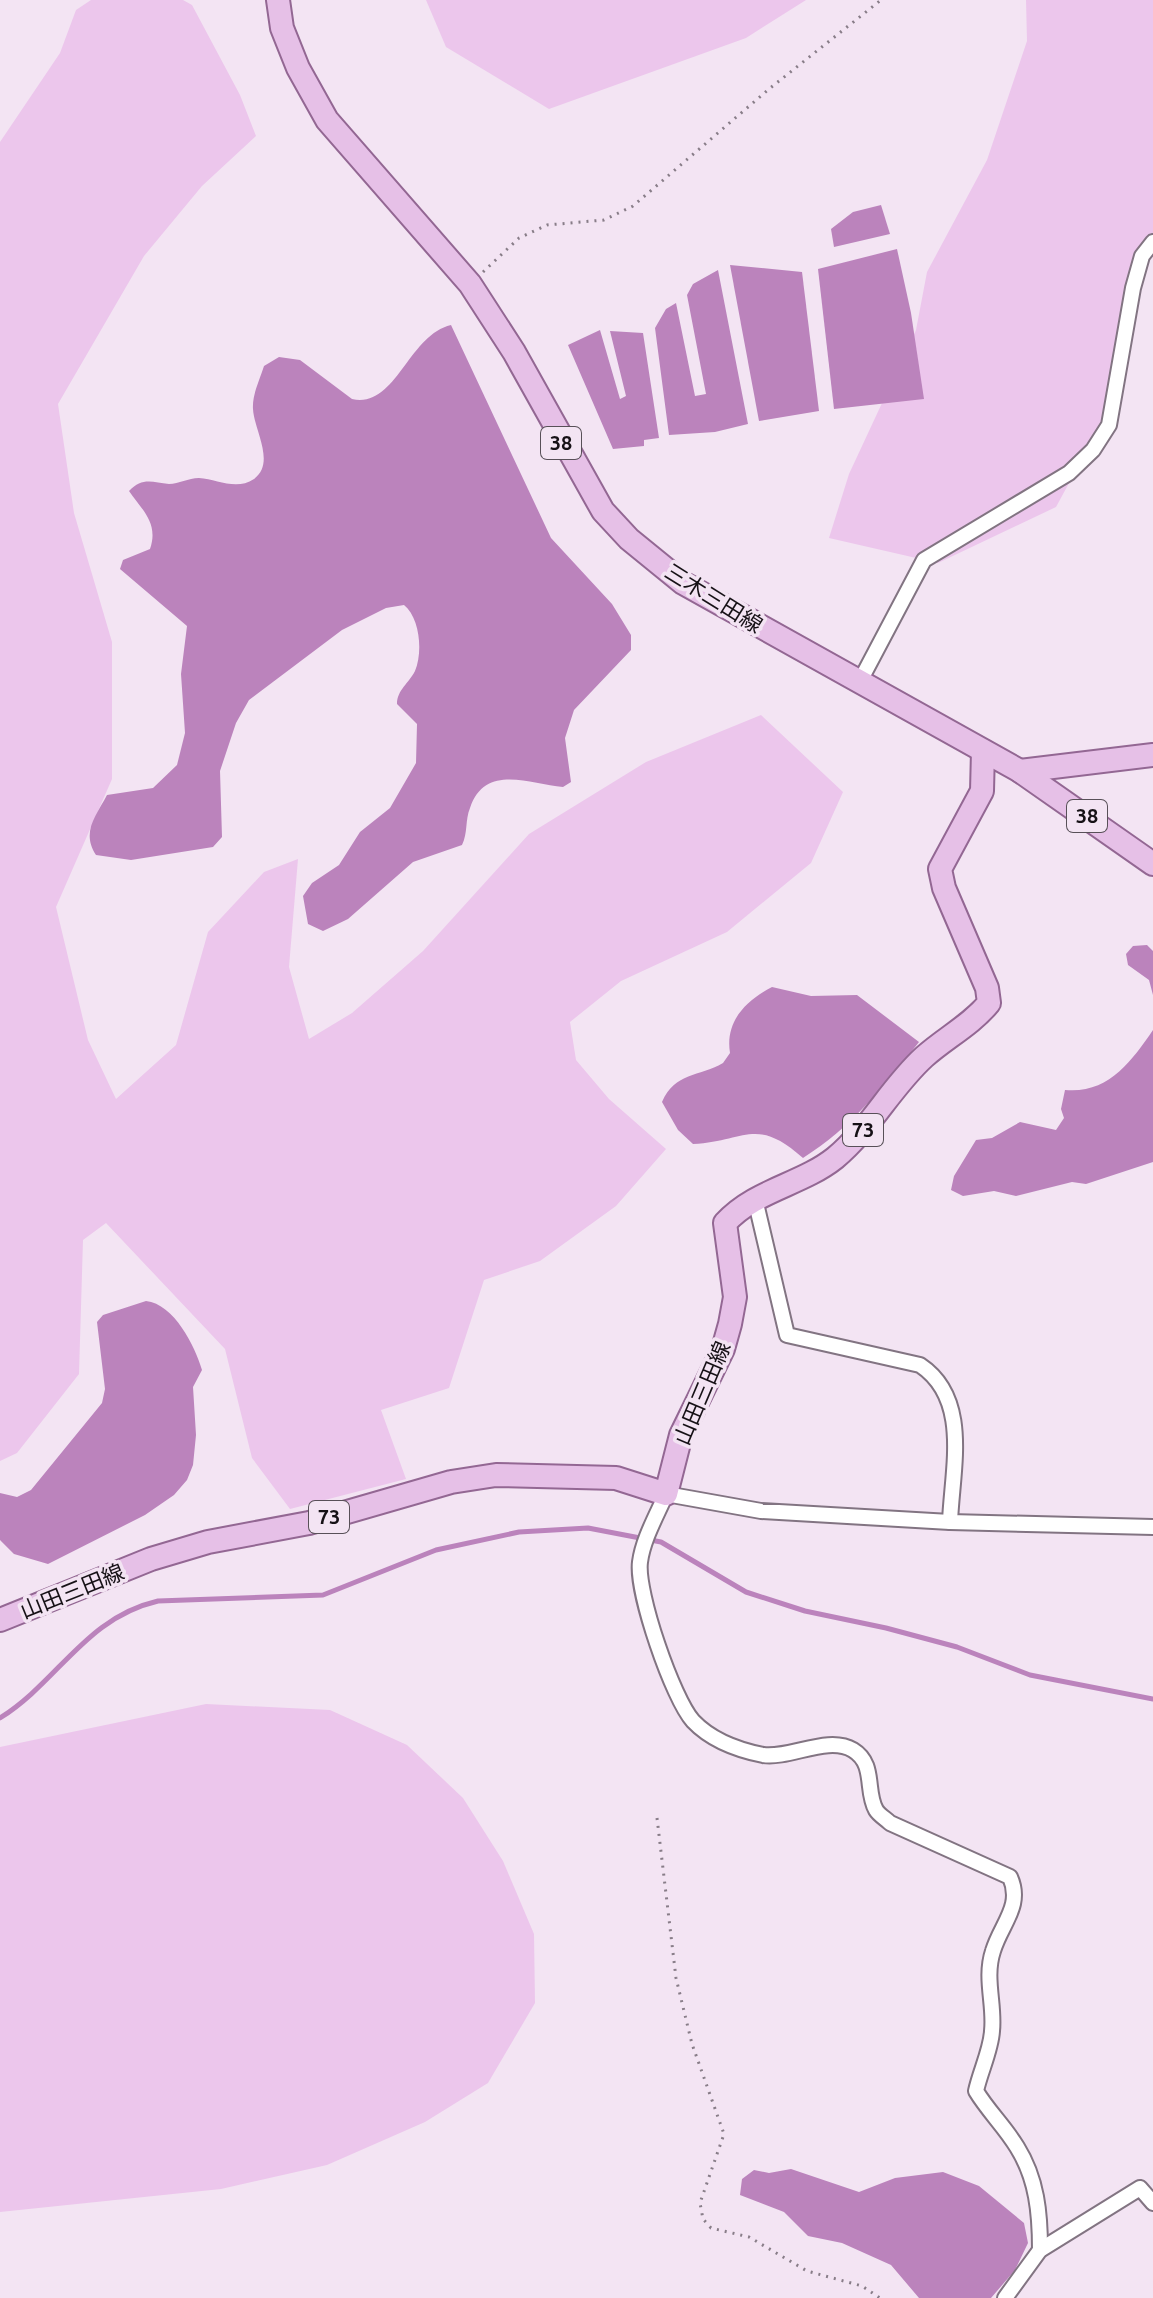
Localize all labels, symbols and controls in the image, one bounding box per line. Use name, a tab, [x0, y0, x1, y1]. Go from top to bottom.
road number: 38	[541, 427, 581, 459]
street label: 三木三田線	[661, 558, 768, 637]
road number: 38	[1067, 800, 1107, 832]
road number: 73	[843, 1114, 883, 1146]
street label: 山田三田線	[669, 1337, 735, 1448]
road number: 73	[309, 1501, 349, 1533]
street label: 山田三田線	[16, 1558, 127, 1623]

